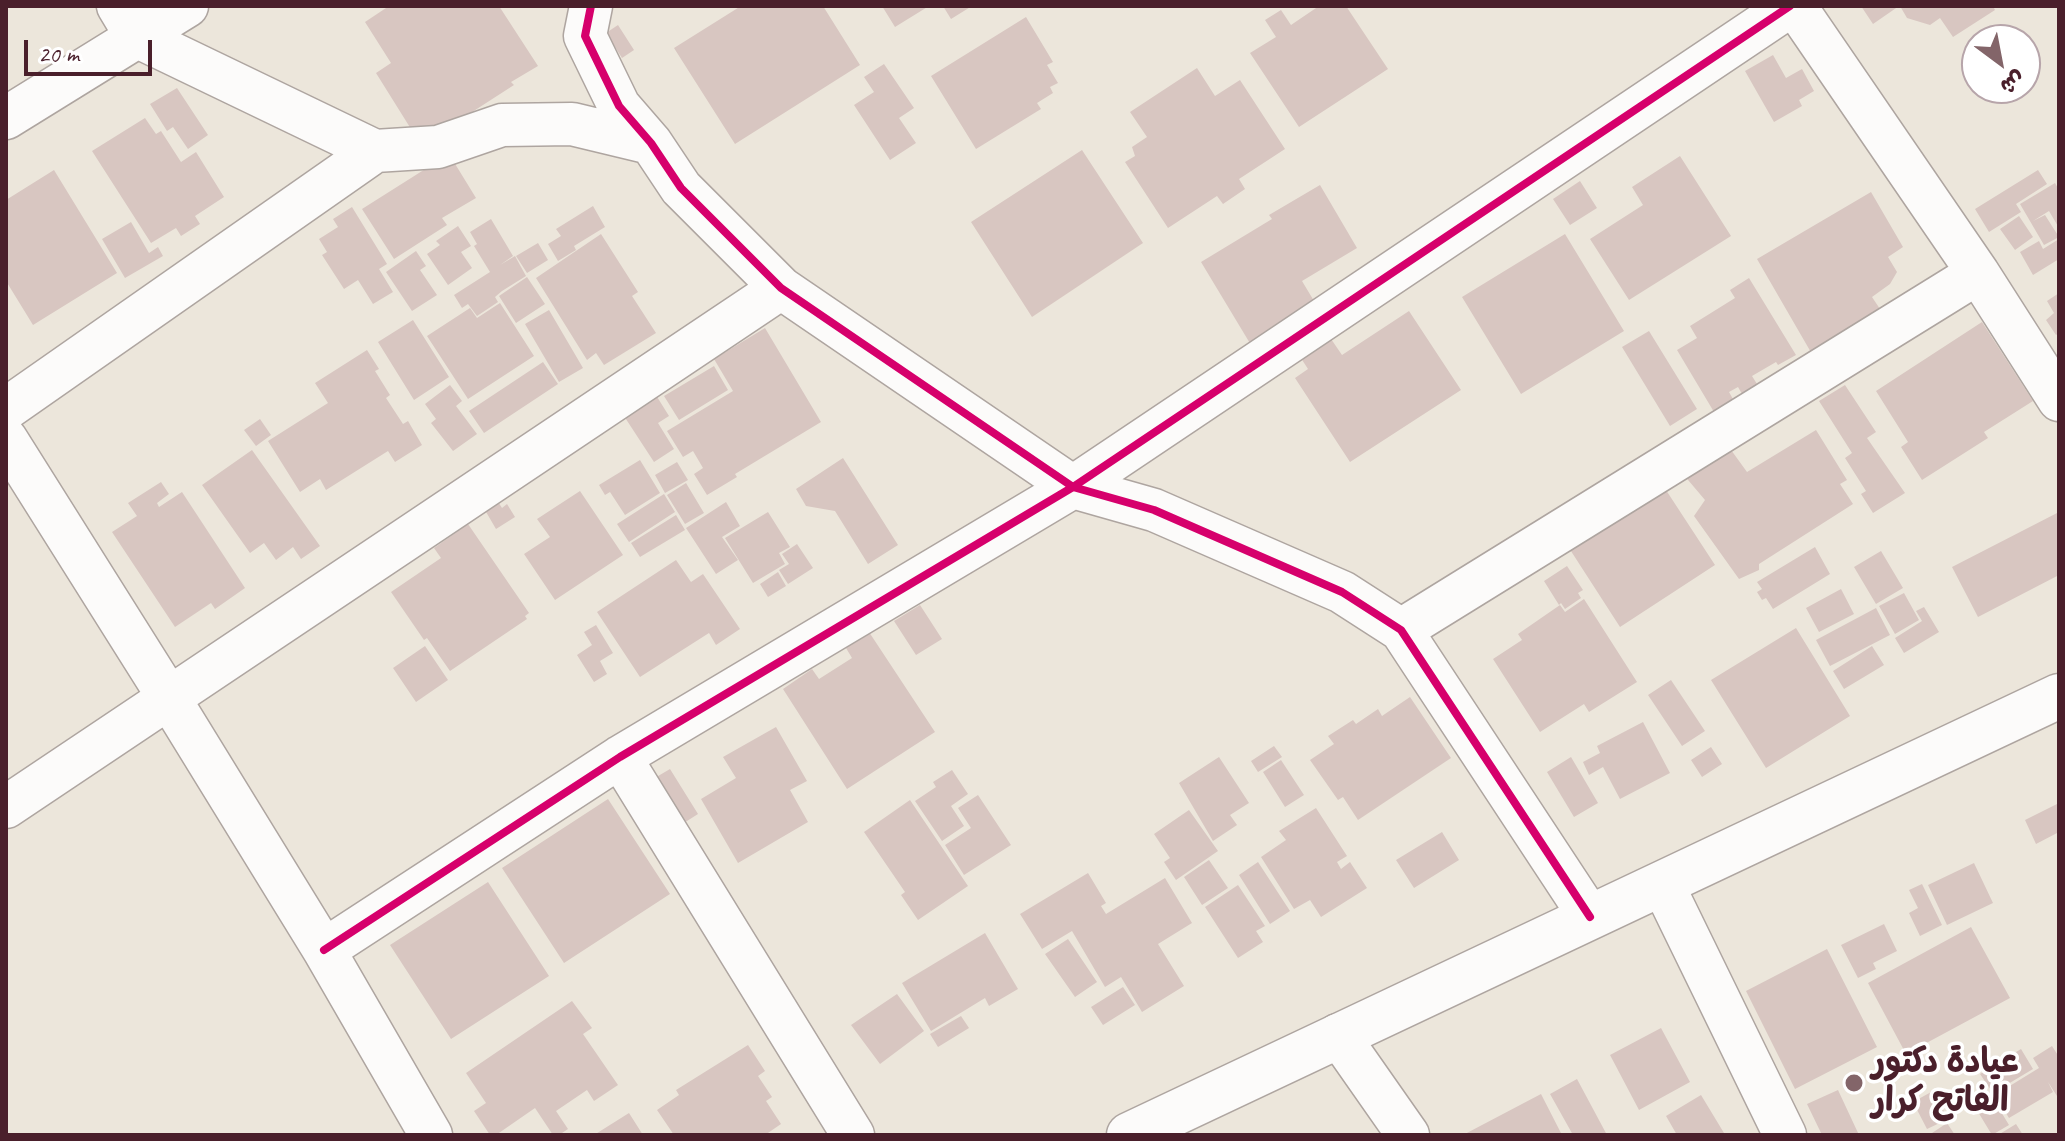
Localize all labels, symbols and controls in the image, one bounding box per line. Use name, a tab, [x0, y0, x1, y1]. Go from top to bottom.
scale bar	[28, 24, 156, 74]
north arrow	[1961, 24, 2041, 104]
text: 20 m	[38, 39, 79, 69]
text: ش	[1995, 64, 2030, 101]
place label: عيادة دكتور الفاتح كرار	[1872, 1043, 2019, 1122]
marker: عيادة دكتور الفاتح كرار	[1843, 1072, 1865, 1094]

